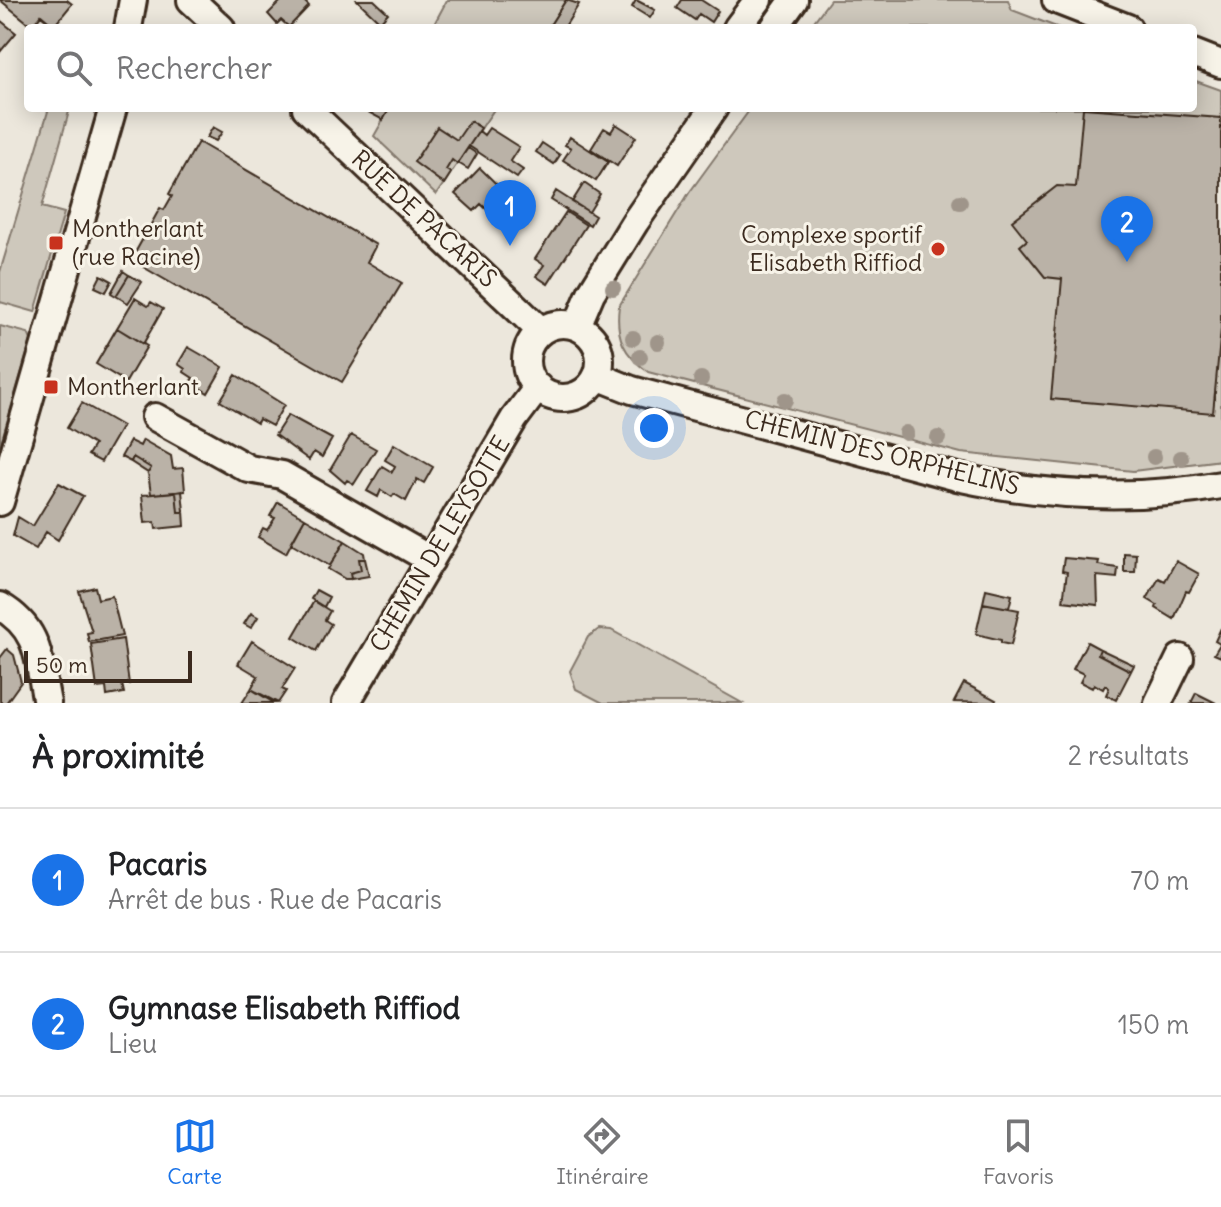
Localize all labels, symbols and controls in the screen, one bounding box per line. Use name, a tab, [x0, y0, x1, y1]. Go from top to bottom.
search box	[24, 24, 1197, 112]
icon: search	[52, 46, 96, 90]
text: Rechercher	[116, 49, 272, 87]
street label: RUE DE PACARIS	[346, 143, 504, 293]
pin: 1	[484, 180, 536, 246]
pin: 2	[1101, 196, 1153, 262]
place label: Montherlant (rue Racine)	[72, 213, 204, 271]
place label: Complexe sportif Elisabeth Riffiod	[741, 219, 923, 277]
marker: Montherlant (rue Racine)	[47, 234, 65, 252]
marker: Complexe sportif Elisabeth Riffiod	[929, 240, 947, 258]
place label: Montherlant	[67, 371, 199, 401]
marker: Montherlant	[42, 378, 60, 396]
street label: CHEMIN DES ORPHELINS	[742, 403, 1023, 501]
your location	[634, 408, 674, 448]
street label: CHEMIN DE LEYSOTTE	[363, 430, 516, 657]
scale bar	[24, 647, 192, 683]
text: 50 m	[36, 651, 88, 679]
text: À proximité	[32, 734, 205, 777]
text: 2 résultats	[1068, 739, 1189, 772]
text: Pacaris	[108, 845, 207, 883]
text: 1	[53, 864, 63, 897]
text: 70 m	[1130, 864, 1189, 897]
text: Arrêt de bus · Rue de Pacaris	[108, 883, 442, 916]
text: Gymnase Elisabeth Riffiod	[108, 989, 460, 1027]
text: 2	[51, 1008, 65, 1041]
text: 150 m	[1118, 1008, 1189, 1041]
text: Lieu	[108, 1027, 157, 1060]
tab: Carte	[167, 1114, 222, 1190]
tab: Itinéraire	[556, 1114, 649, 1190]
tab: Favoris	[983, 1114, 1054, 1190]

